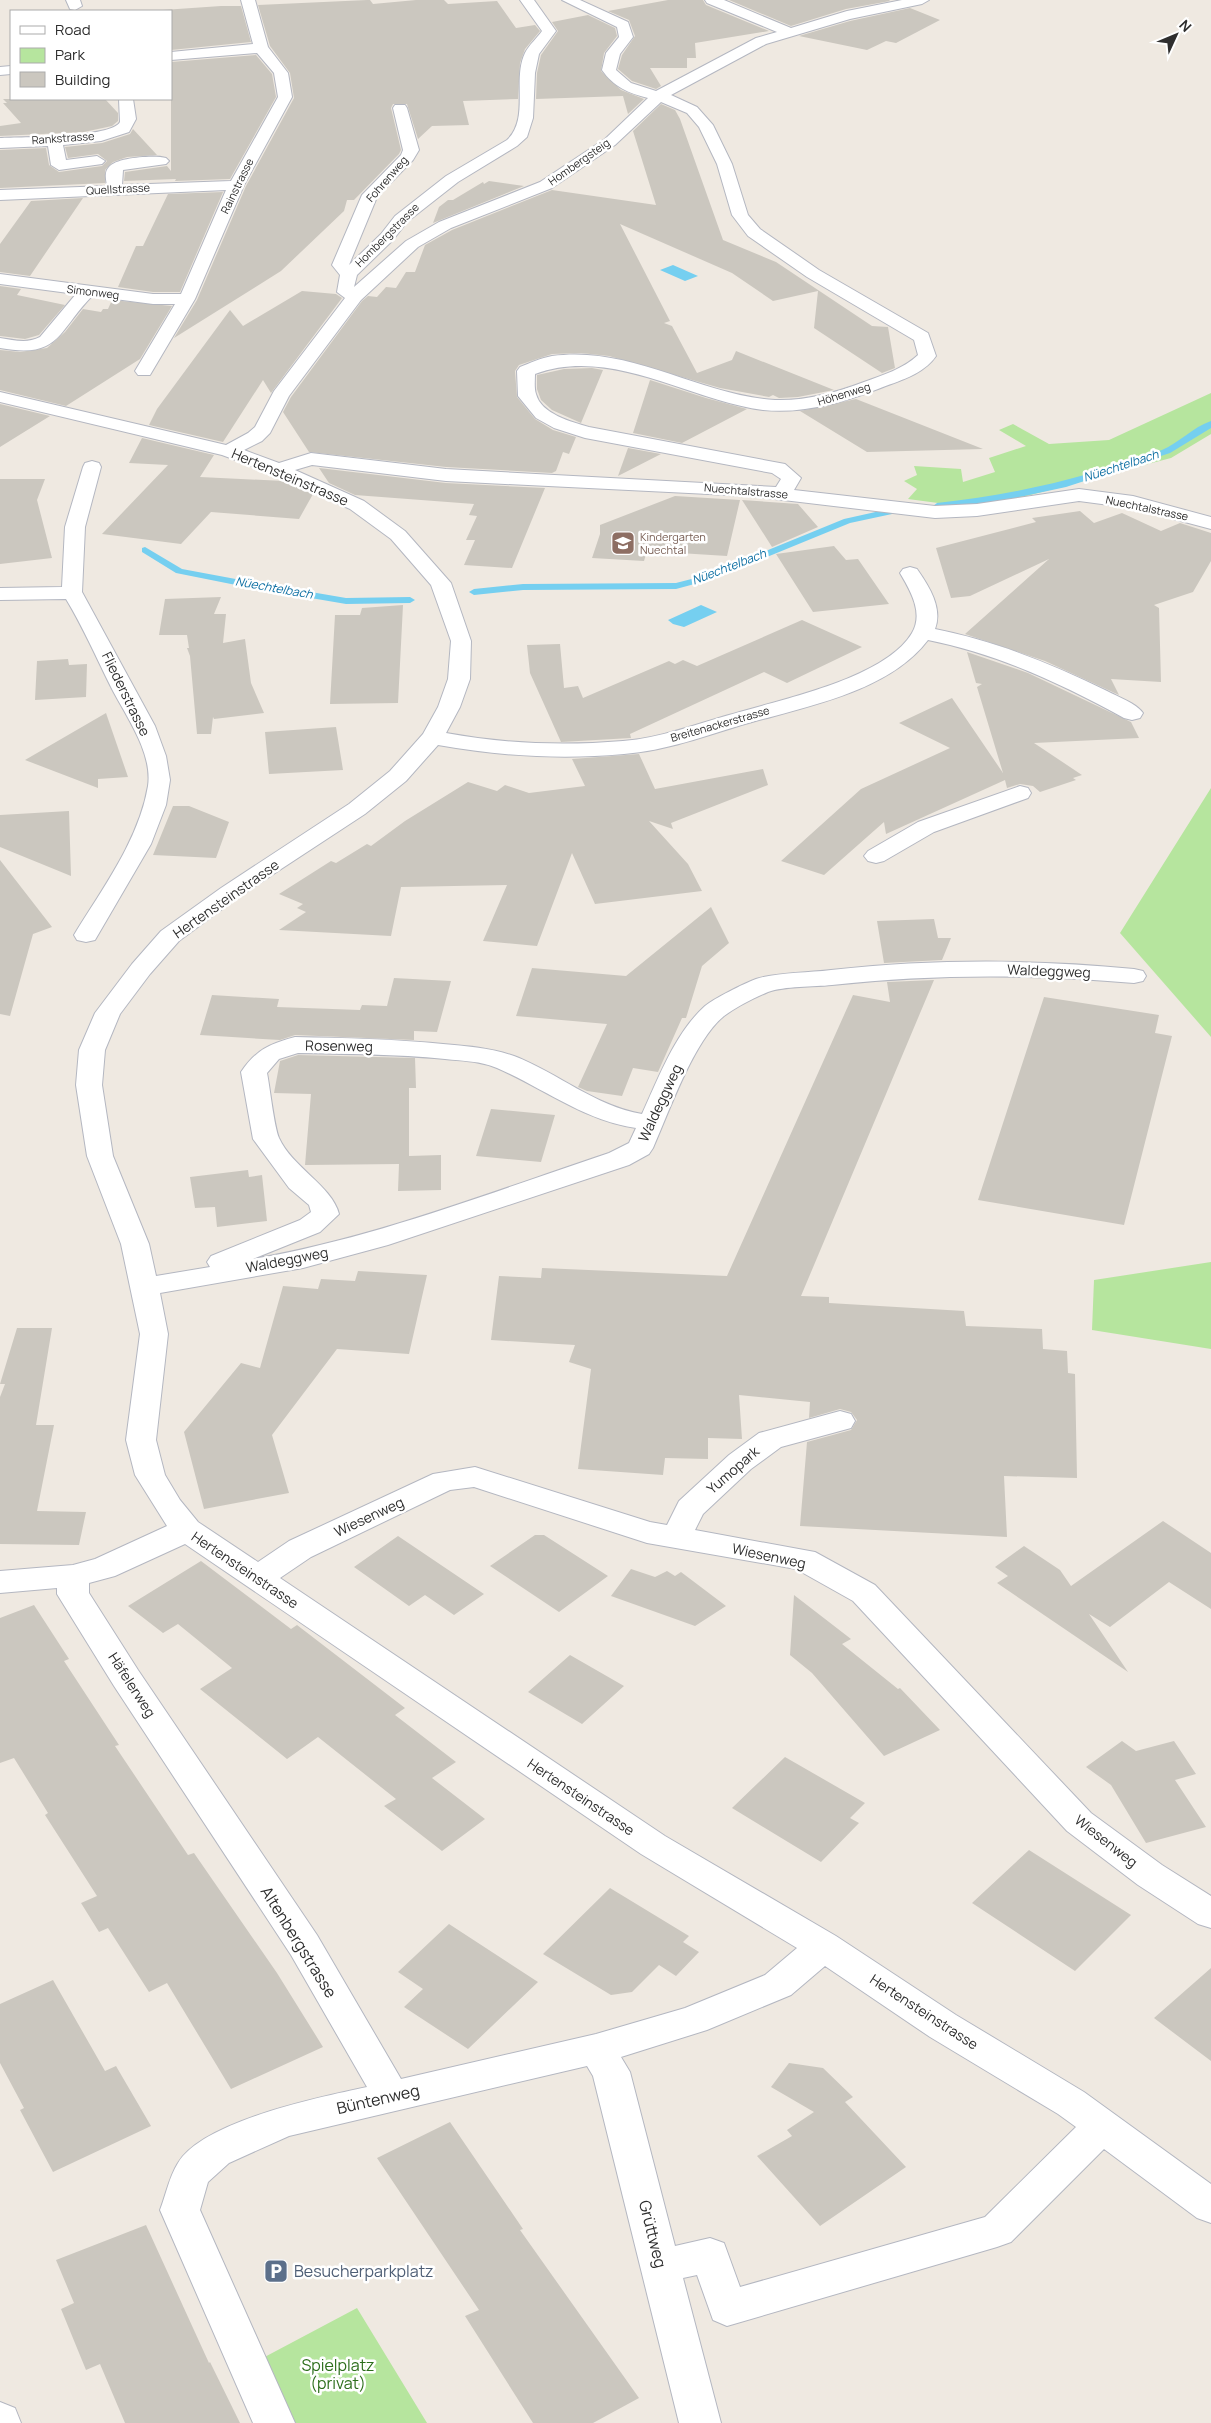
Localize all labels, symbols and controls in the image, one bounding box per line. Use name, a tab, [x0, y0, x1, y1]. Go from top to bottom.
legend	[10, 10, 172, 100]
north arrow	[1151, 10, 1201, 60]
text: N	[1175, 15, 1196, 36]
text: Road	[55, 19, 91, 40]
text: Park	[55, 44, 85, 65]
text: Building	[55, 69, 110, 90]
street label: Rankstrasse	[31, 128, 95, 147]
street label: Hombergsteig	[545, 135, 613, 188]
street label: Fohrenweg	[363, 153, 411, 205]
street label: Rainstrasse	[217, 155, 257, 216]
street label: Quellstrasse	[86, 179, 151, 198]
street label: Hombergstrasse	[351, 199, 422, 270]
street label: Simonweg	[66, 281, 120, 302]
street label: Höhenweg	[816, 378, 872, 409]
street label: Hertensteinstrasse	[229, 443, 352, 510]
water label: Nüechtelbach	[1081, 445, 1161, 486]
street label: Nuechtalstrasse	[703, 479, 789, 502]
street label: Nuechtalstrasse	[1104, 491, 1190, 524]
place label: Kindergarten Nuechtal	[640, 529, 706, 557]
school or university icon: Kindergarten Nuechtal	[610, 530, 636, 556]
water label: Nüechtelbach	[689, 544, 769, 588]
water label: Nüechtelbach	[234, 572, 315, 603]
street label: Fliederstrasse	[98, 649, 155, 739]
street label: Breitenackerstrasse	[669, 702, 772, 745]
street label: Hertensteinstrasse	[169, 855, 282, 942]
street label: Waldeggweg	[1007, 960, 1091, 981]
street label: Rosenweg	[305, 1035, 373, 1056]
street label: Waldeggweg	[633, 1061, 686, 1145]
street label: Waldeggweg	[244, 1242, 330, 1277]
street label: Yumopark	[702, 1441, 764, 1498]
street label: Wiesenweg	[331, 1492, 407, 1541]
street label: Hertensteinstrasse	[188, 1527, 303, 1612]
street label: Wiesenweg	[731, 1538, 808, 1573]
street label: Häfelerweg	[104, 1649, 160, 1721]
street label: Hertensteinstrasse	[524, 1754, 639, 1839]
street label: Wiesenweg	[1071, 1810, 1142, 1871]
street label: Altenbergstrasse	[256, 1882, 342, 2002]
street label: Hertensteinstrasse	[867, 1970, 982, 2054]
street label: Büntenweg	[334, 2079, 422, 2119]
street label: Grüttweg	[634, 2198, 672, 2270]
parking icon: Besucherparkplatz	[263, 2258, 289, 2284]
place label: Besucherparkplatz	[294, 2260, 434, 2282]
park label: Spielplatz (privat)	[301, 2354, 375, 2394]

